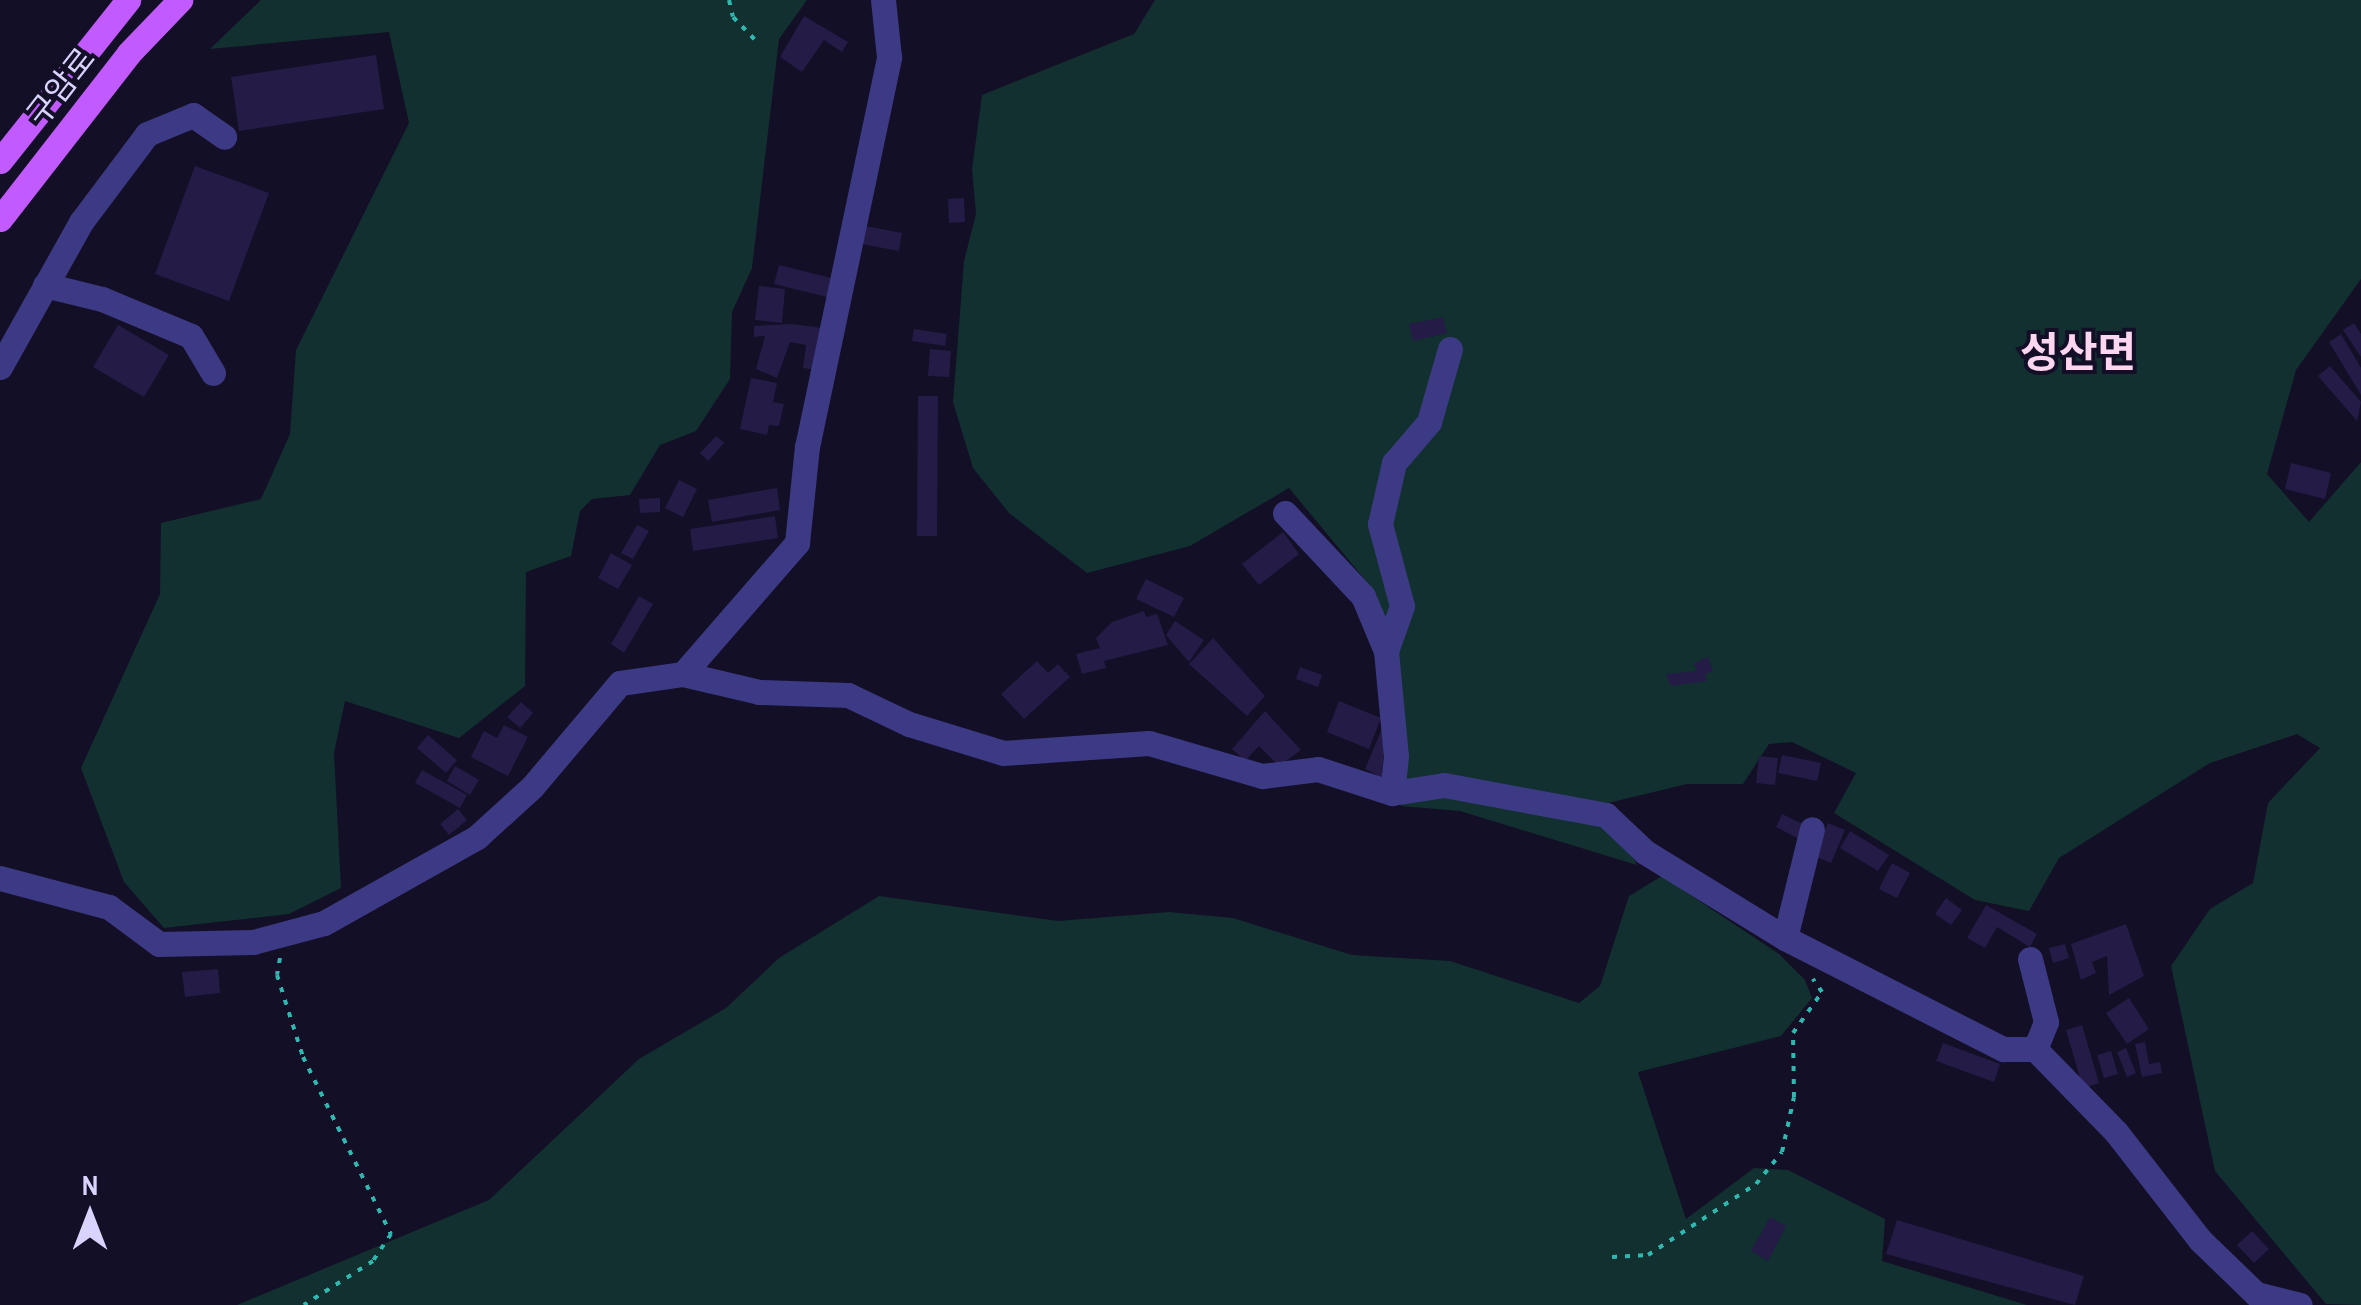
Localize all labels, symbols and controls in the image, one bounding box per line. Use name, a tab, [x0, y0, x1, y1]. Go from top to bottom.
street label: 구암로	[19, 40, 103, 134]
district label: 성산면	[2020, 327, 2136, 377]
north arrow	[40, 1165, 140, 1265]
text: N	[82, 1166, 98, 1204]

